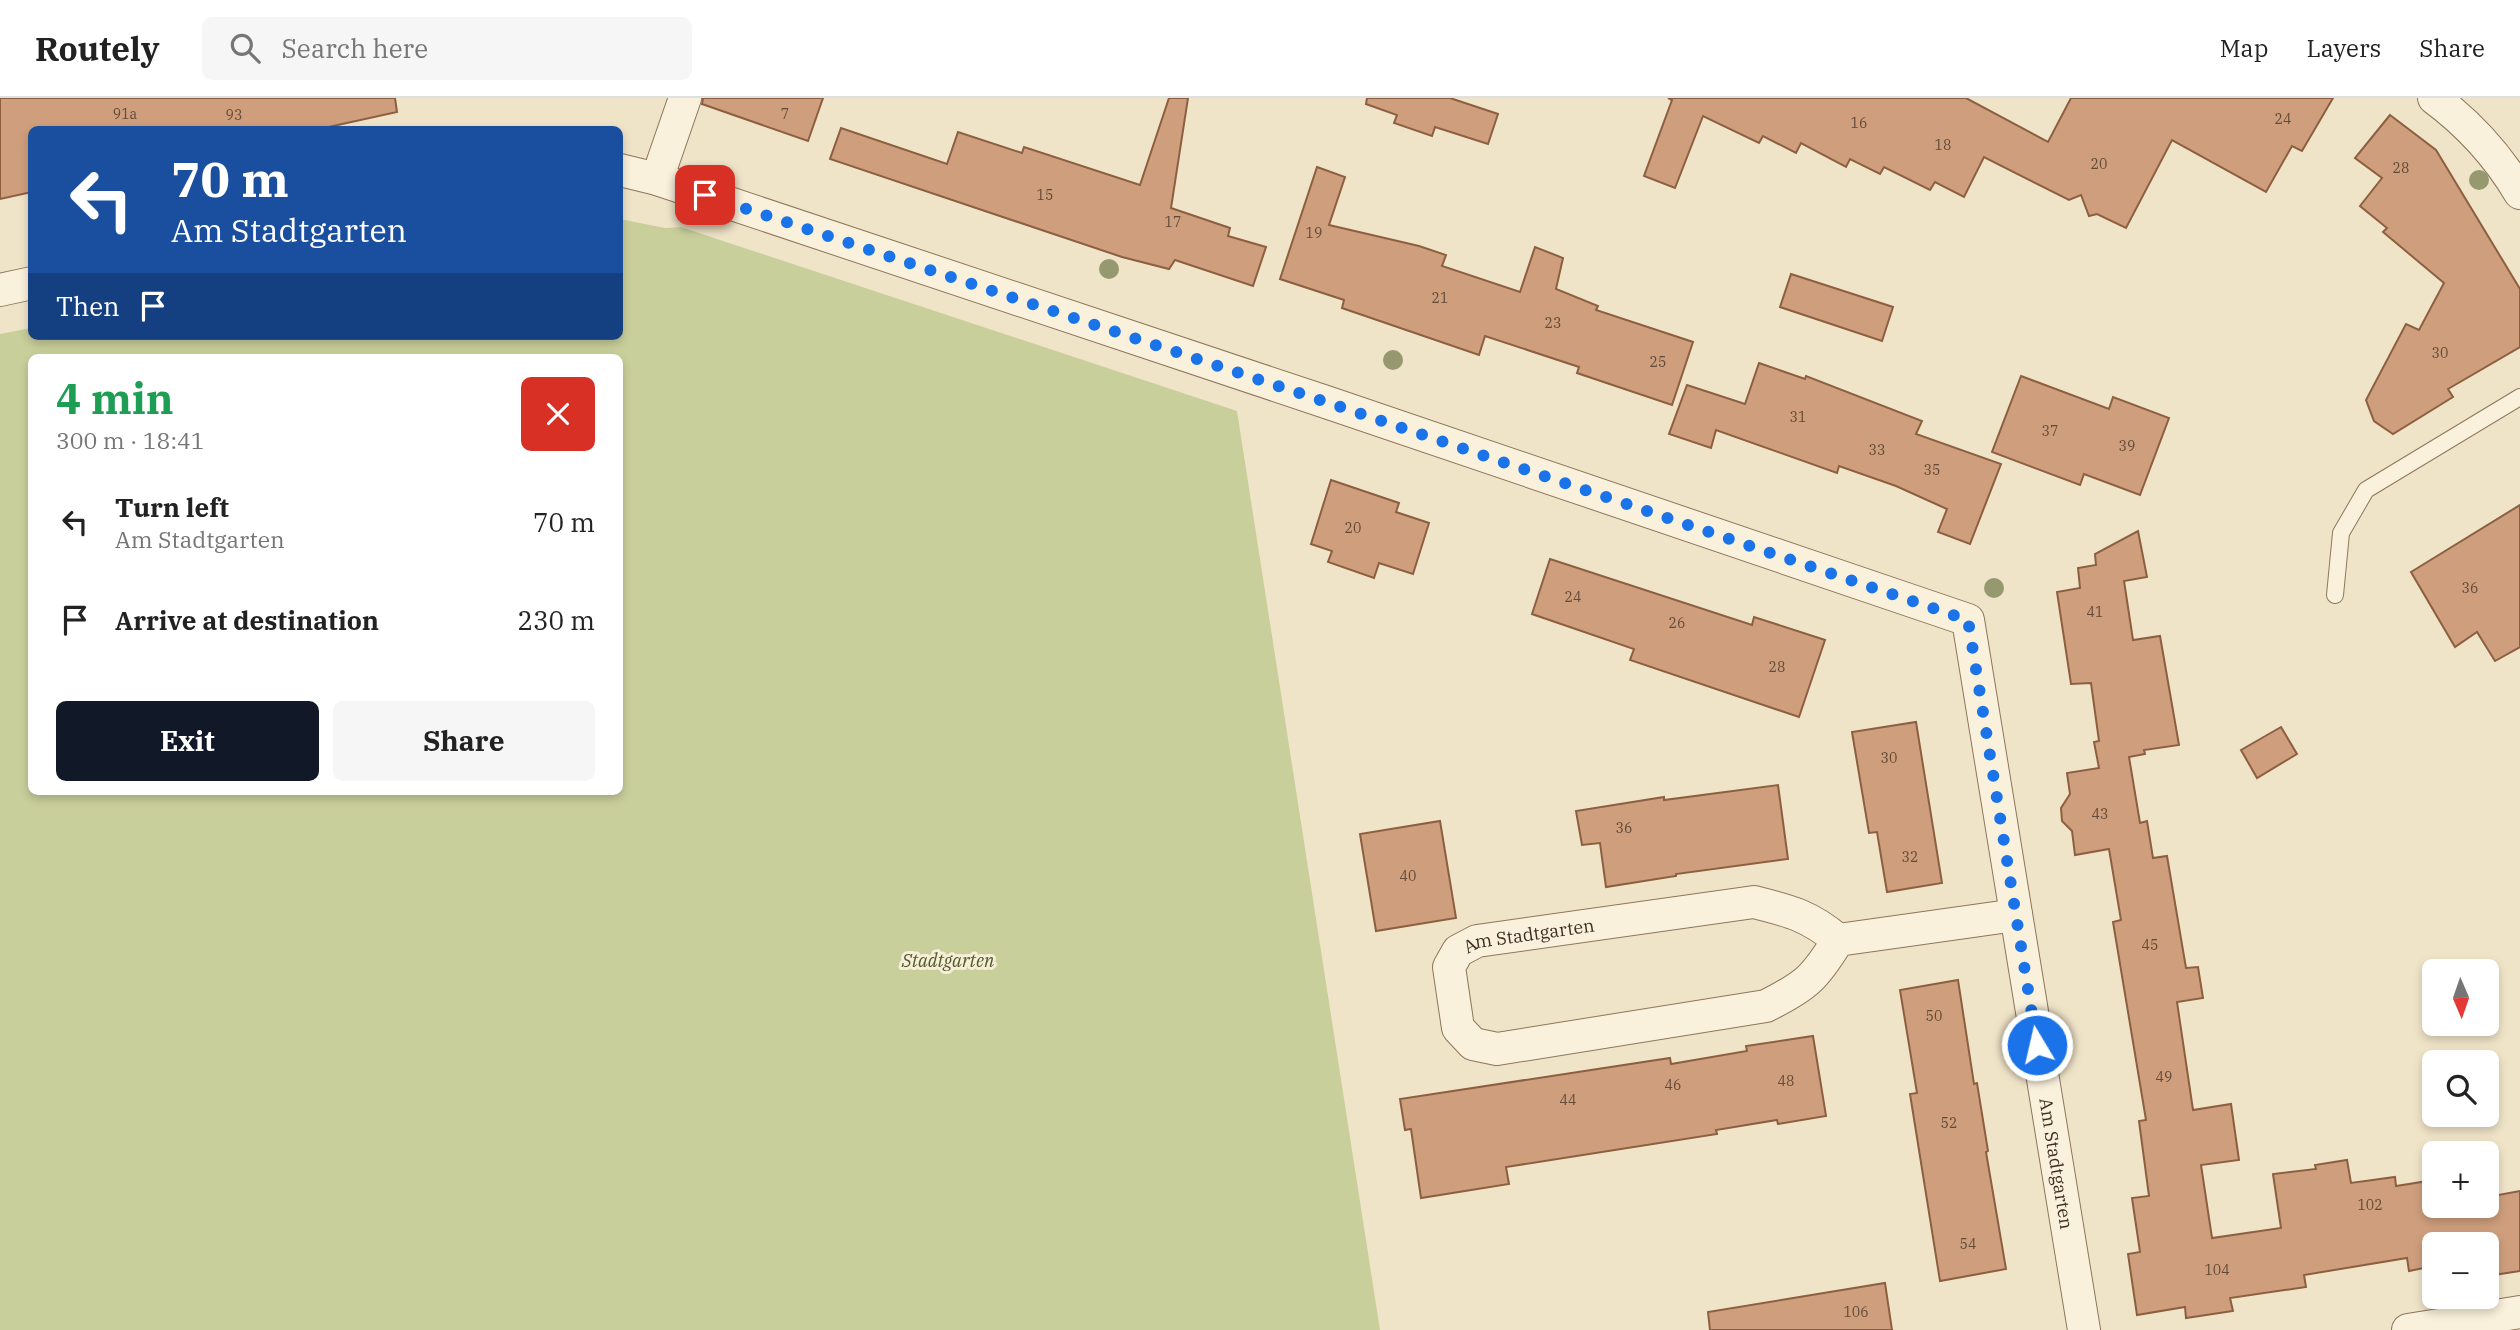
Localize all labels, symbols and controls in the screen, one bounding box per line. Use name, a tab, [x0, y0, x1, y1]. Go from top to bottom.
search box	[202, 17, 692, 80]
text: Routely	[35, 27, 160, 70]
icon: search	[226, 29, 264, 67]
text: Search here	[282, 31, 428, 65]
text: Map	[2220, 32, 2268, 64]
text: Layers	[2306, 32, 2381, 64]
text: Share	[2419, 32, 2485, 64]
house number: 91a	[113, 105, 138, 123]
house number: 7	[781, 105, 789, 123]
house number: 93	[226, 106, 242, 124]
house number: 24	[2275, 110, 2291, 128]
house number: 16	[1851, 114, 1867, 132]
house number: 18	[1935, 136, 1951, 154]
text: 70 m	[171, 147, 289, 210]
icon: left	[56, 154, 147, 245]
house number: 20	[2091, 155, 2107, 173]
house number: 28	[2393, 159, 2409, 177]
pin	[675, 165, 735, 225]
icon: arrive	[686, 176, 724, 214]
house number: 15	[1037, 186, 1053, 204]
text: Am Stadtgarten	[171, 209, 407, 251]
house number: 17	[1165, 213, 1181, 231]
house number: 19	[1306, 224, 1322, 242]
icon: arrive	[134, 287, 172, 325]
text: Then	[56, 289, 120, 323]
house number: 21	[1432, 289, 1448, 307]
house number: 23	[1545, 314, 1561, 332]
house number: 30	[2432, 344, 2448, 362]
house number: 25	[1650, 353, 1666, 371]
text: 4 min	[56, 371, 174, 426]
button: close	[521, 377, 595, 451]
house number: 31	[1790, 408, 1806, 426]
house number: 37	[2042, 422, 2058, 440]
text: 300 m · 18:41	[56, 425, 205, 455]
house number: 39	[2119, 437, 2135, 455]
house number: 33	[1869, 441, 1885, 459]
house number: 35	[1924, 461, 1940, 479]
text: Turn left	[115, 490, 229, 524]
icon: left	[56, 503, 94, 541]
text: 70 m	[533, 505, 595, 539]
house number: 20	[1345, 519, 1361, 537]
text: Am Stadtgarten	[115, 524, 285, 554]
house number: 36	[2462, 579, 2478, 597]
house number: 24	[1565, 588, 1581, 606]
icon: arrive	[56, 601, 94, 639]
text: Arrive at destination	[115, 603, 379, 637]
text: 230 m	[517, 603, 595, 637]
house number: 41	[2087, 603, 2103, 621]
house number: 26	[1669, 614, 1685, 632]
house number: 28	[1769, 658, 1785, 676]
button: Exit	[56, 701, 319, 781]
button: Share	[333, 701, 595, 781]
house number: 30	[1881, 749, 1897, 767]
house number: 43	[2092, 805, 2108, 823]
house number: 36	[1616, 819, 1632, 837]
house number: 32	[1902, 848, 1918, 866]
house number: 40	[1400, 867, 1416, 885]
street label: Am Stadtgarten	[1459, 913, 1596, 958]
house number: 45	[2142, 936, 2158, 954]
park label: Stadtgarten	[901, 949, 995, 972]
north arrow	[2422, 959, 2499, 1036]
map controls	[2422, 959, 2499, 1309]
house number: 50	[1926, 1007, 1942, 1025]
position arrow	[2000, 1008, 2074, 1082]
button: search	[2422, 1050, 2499, 1127]
house number: 49	[2156, 1068, 2172, 1086]
house number: 48	[1778, 1072, 1794, 1090]
house number: 46	[1665, 1076, 1681, 1094]
house number: 44	[1560, 1091, 1576, 1109]
street label: Am Stadtgarten	[2035, 1096, 2079, 1231]
house number: 52	[1941, 1114, 1957, 1132]
button: +	[2422, 1141, 2499, 1218]
house number: 102	[2357, 1196, 2383, 1214]
button: −	[2422, 1232, 2499, 1309]
house number: 54	[1960, 1235, 1976, 1253]
house number: 104	[2204, 1261, 2230, 1279]
house number: 106	[1843, 1303, 1869, 1321]

